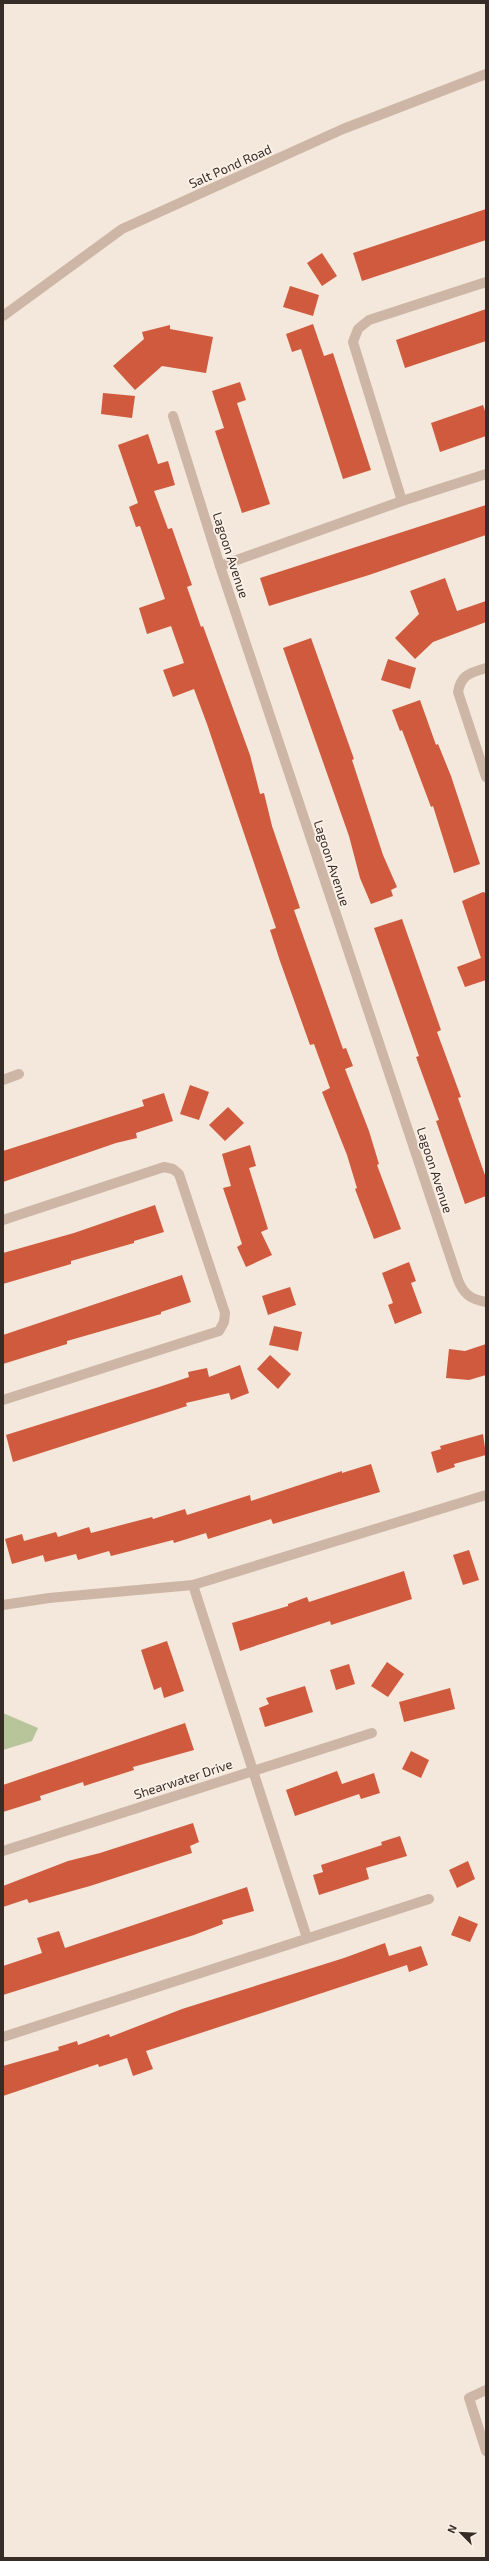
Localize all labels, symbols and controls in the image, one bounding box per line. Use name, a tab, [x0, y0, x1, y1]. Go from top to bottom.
street label: Salt Pond Road	[186, 141, 274, 191]
street label: Lagoon Avenue	[210, 510, 252, 600]
street label: Lagoon Avenue	[311, 818, 353, 908]
street label: Lagoon Avenue	[414, 1125, 456, 1215]
street label: Shearwater Drive	[132, 1756, 234, 1802]
north arrow	[441, 2513, 481, 2553]
text: N	[444, 2522, 459, 2535]

